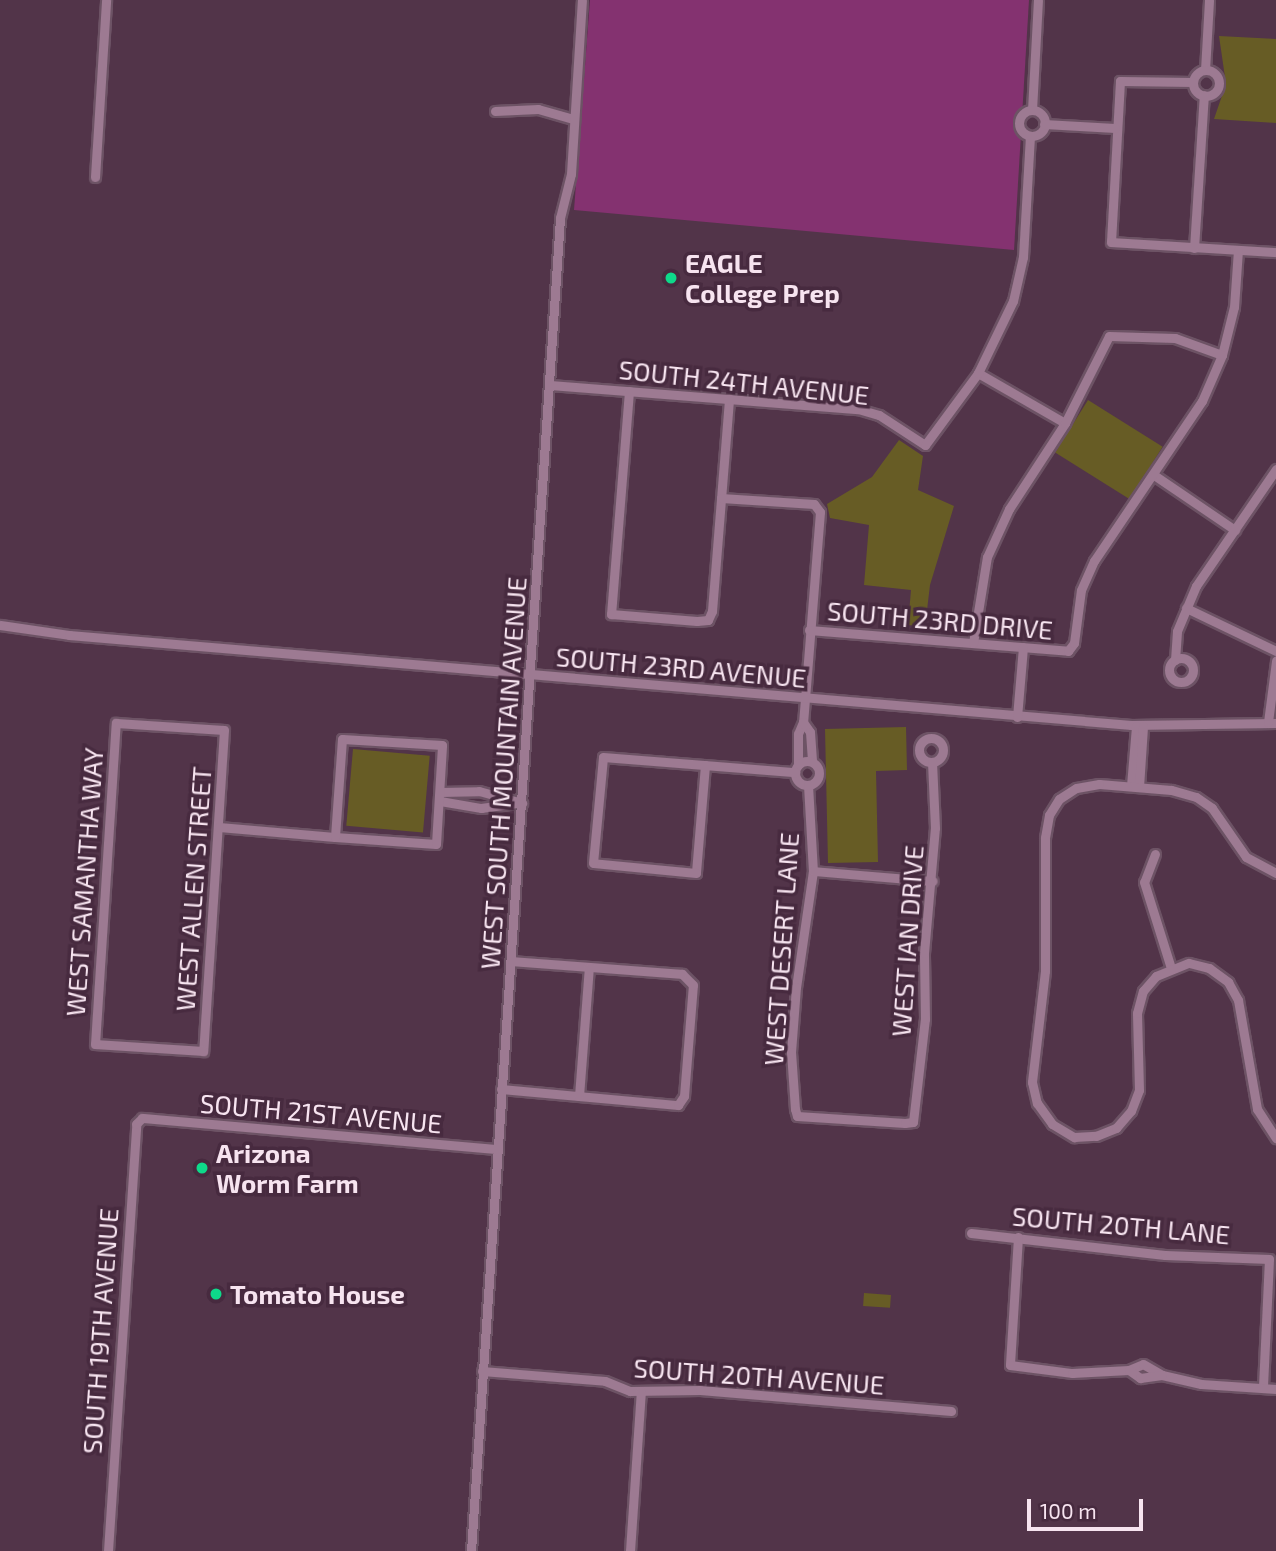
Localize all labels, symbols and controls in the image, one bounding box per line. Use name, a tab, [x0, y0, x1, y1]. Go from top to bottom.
place label: EAGLE College Prep	[685, 247, 840, 308]
marker: EAGLE College Prep	[663, 270, 679, 286]
street label: SOUTH 24TH AVENUE	[617, 353, 871, 411]
street label: WEST SOUTH MOUNTAIN AVENUE	[474, 575, 532, 971]
street label: SOUTH 23RD DRIVE	[826, 595, 1054, 645]
street label: SOUTH 23RD AVENUE	[554, 640, 808, 694]
street label: WEST SAMANTHA WAY	[59, 746, 109, 1018]
street label: WEST ALLEN STREET	[169, 765, 217, 1013]
street label: WEST DESERT LANE	[757, 831, 805, 1067]
street label: WEST IAN DRIVE	[885, 844, 929, 1038]
street label: SOUTH 21ST AVENUE	[198, 1087, 444, 1139]
place label: Arizona Worm Farm	[216, 1137, 359, 1198]
marker: Arizona Worm Farm	[194, 1160, 210, 1176]
street label: SOUTH 20TH LANE	[1011, 1200, 1231, 1250]
street label: SOUTH 19TH AVENUE	[76, 1207, 124, 1455]
place label: Tomato House	[230, 1278, 405, 1310]
marker: Tomato House	[208, 1286, 224, 1302]
street label: SOUTH 20TH AVENUE	[632, 1352, 886, 1400]
scale bar	[1031, 1484, 1146, 1528]
text: 100 m	[1040, 1498, 1097, 1523]

